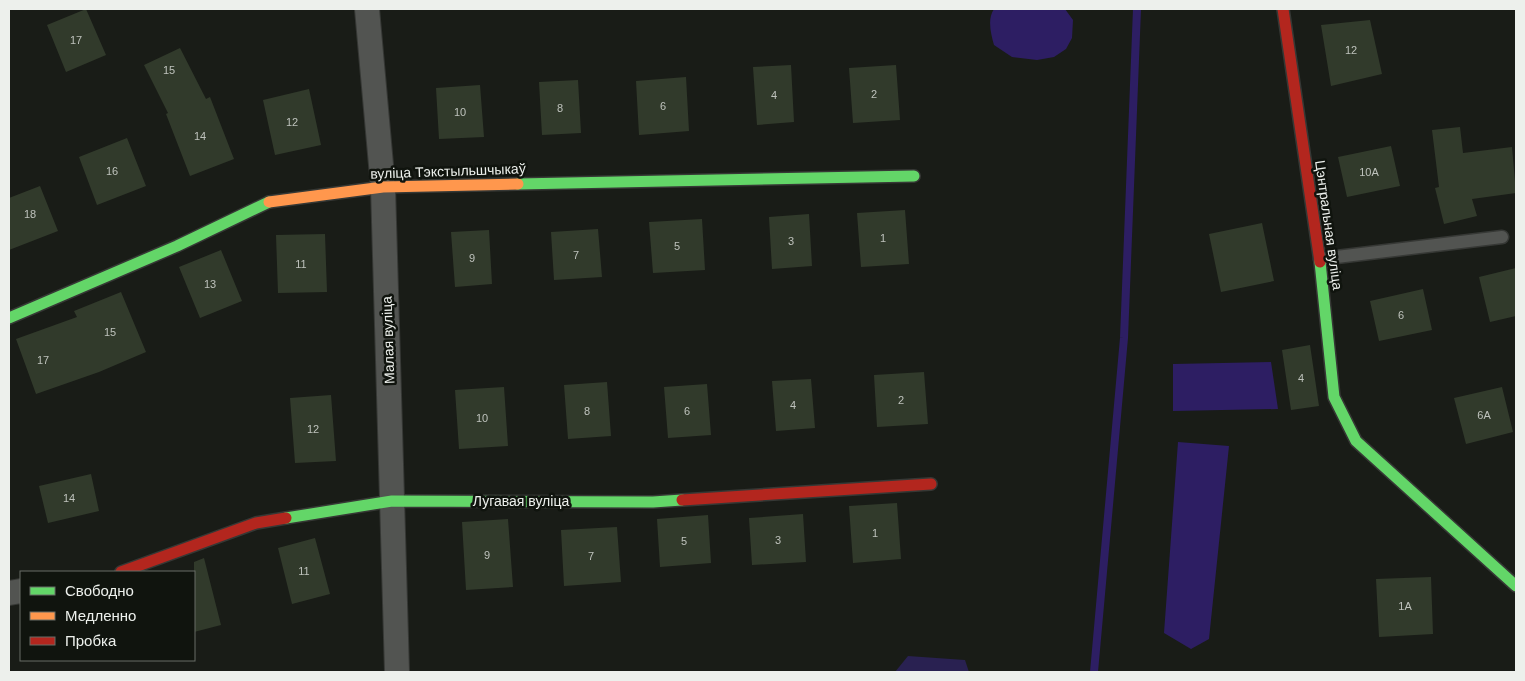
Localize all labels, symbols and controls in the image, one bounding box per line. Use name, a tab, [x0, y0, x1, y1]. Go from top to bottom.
house number: 17	[70, 34, 82, 46]
house number: 12	[1345, 44, 1357, 56]
house number: 15	[163, 64, 175, 76]
house number: 2	[871, 88, 877, 100]
house number: 4	[771, 89, 777, 101]
house number: 6	[660, 100, 666, 112]
house number: 8	[557, 102, 563, 114]
house number: 10	[454, 106, 466, 118]
house number: 12	[286, 116, 298, 128]
house number: 14	[194, 130, 206, 142]
street label: Цэнтральная вуліца	[1312, 159, 1346, 291]
street label: вуліца Тэкстыльшчыкаў	[370, 160, 526, 182]
house number: 16	[106, 165, 118, 177]
house number: 10А	[1359, 166, 1379, 178]
house number: 18	[24, 208, 36, 220]
house number: 1	[880, 232, 886, 244]
house number: 3	[788, 235, 794, 247]
house number: 5	[674, 240, 680, 252]
house number: 7	[573, 249, 579, 261]
house number: 9	[469, 252, 475, 264]
house number: 11	[295, 258, 307, 270]
house number: 13	[204, 278, 216, 290]
street label: Малая вуліца	[378, 296, 398, 384]
house number: 6	[1398, 309, 1404, 321]
house number: 15	[104, 326, 116, 338]
house number: 17	[37, 354, 49, 366]
house number: 4	[1298, 372, 1304, 384]
house number: 2	[898, 394, 904, 406]
house number: 4	[790, 399, 796, 411]
house number: 8	[584, 405, 590, 417]
house number: 6	[684, 405, 690, 417]
house number: 6А	[1477, 409, 1491, 421]
house number: 10	[476, 412, 488, 424]
house number: 12	[307, 423, 319, 435]
house number: 14	[63, 492, 75, 504]
street label: Лугавая вуліца	[473, 493, 569, 509]
house number: 1	[872, 527, 878, 539]
house number: 3	[775, 534, 781, 546]
house number: 5	[681, 535, 687, 547]
house number: 9	[484, 549, 490, 561]
house number: 7	[588, 550, 594, 562]
house number: 11	[298, 565, 310, 577]
legend	[20, 571, 195, 661]
text: Свободно	[65, 582, 134, 599]
house number: 1А	[1398, 600, 1412, 612]
text: Медленно	[65, 607, 136, 624]
text: Пробка	[65, 632, 117, 649]

